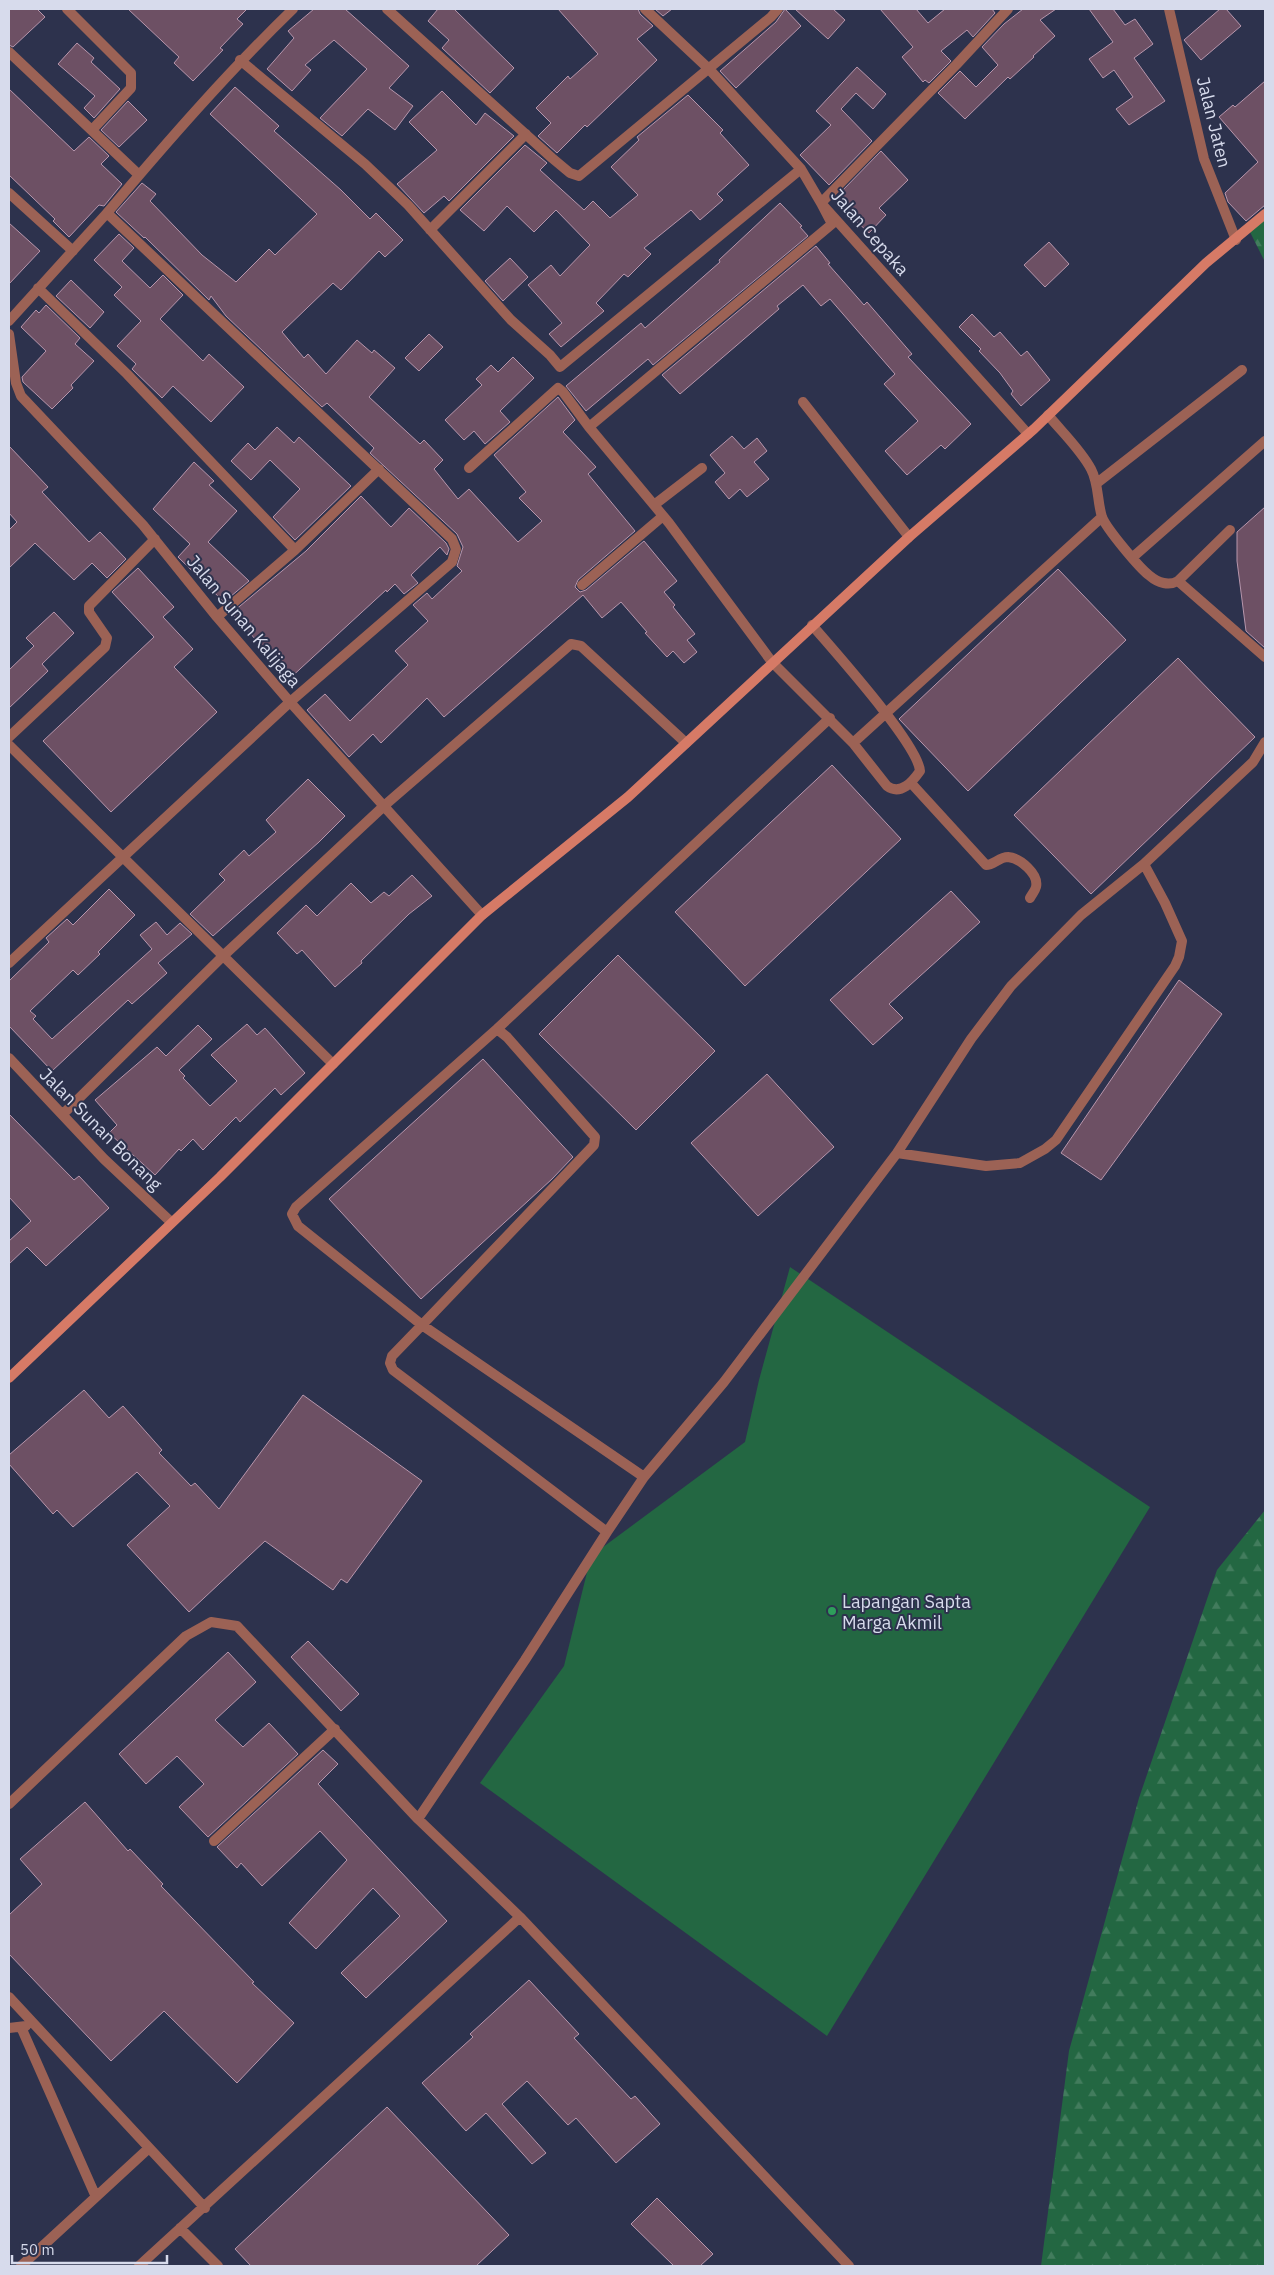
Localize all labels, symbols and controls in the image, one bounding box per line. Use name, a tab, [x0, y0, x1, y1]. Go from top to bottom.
street label: Jalan Jaten	[1192, 74, 1236, 170]
street label: Jalan Cepaka	[826, 184, 914, 281]
street label: Jalan Sunan Kalijaga	[182, 550, 306, 692]
street label: Jalan Sunan Bonang	[35, 1063, 168, 1196]
place label: Lapangan Sapta Marga Akmil	[842, 1590, 971, 1634]
marker: Lapangan Sapta Marga Akmil	[826, 1605, 838, 1617]
scale bar	[12, 2232, 168, 2264]
text: 50 m	[20, 2240, 55, 2259]

